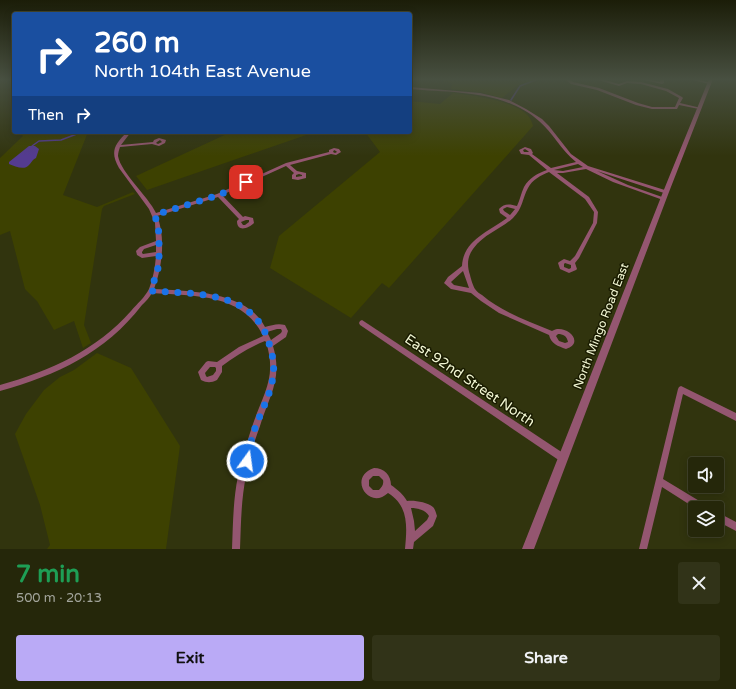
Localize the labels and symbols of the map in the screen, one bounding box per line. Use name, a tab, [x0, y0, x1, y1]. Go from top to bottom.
pin	[229, 165, 263, 199]
street label: North Mingo Road East	[570, 261, 632, 391]
street label: East 92nd Street North	[401, 330, 538, 430]
position arrow	[226, 440, 268, 482]

